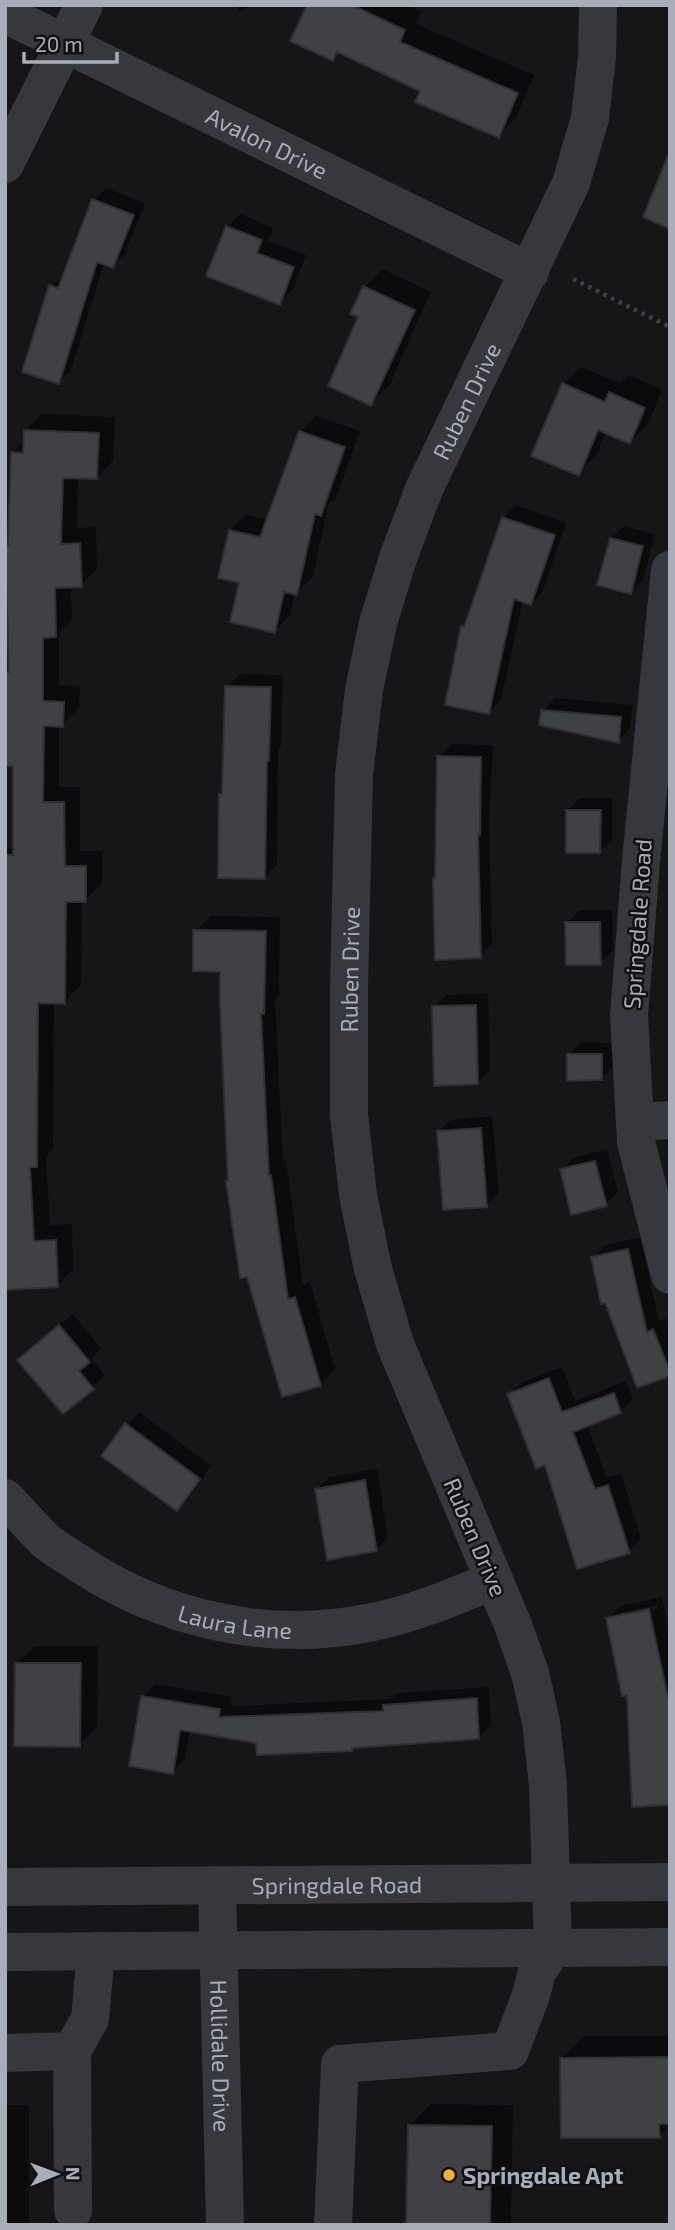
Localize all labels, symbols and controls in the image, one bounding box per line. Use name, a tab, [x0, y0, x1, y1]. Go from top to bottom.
scale bar	[24, 21, 117, 65]
text: 20 m	[35, 31, 83, 56]
street label: Avalon Drive	[202, 101, 332, 184]
street label: Ruben Drive	[426, 338, 506, 464]
street label: Springdale Road	[617, 838, 657, 1010]
street label: Ruben Drive	[335, 906, 365, 1033]
street label: Ruben Drive	[439, 1474, 513, 1600]
street label: Laura Lane	[175, 1598, 292, 1644]
street label: Springdale Road	[252, 1870, 422, 1899]
street label: Hollidale Drive	[205, 1979, 237, 2133]
north arrow	[21, 2139, 91, 2209]
place label: Springdale Apt	[463, 2161, 624, 2189]
text: N	[62, 2167, 85, 2181]
marker: Springdale Apt	[441, 2167, 457, 2183]

